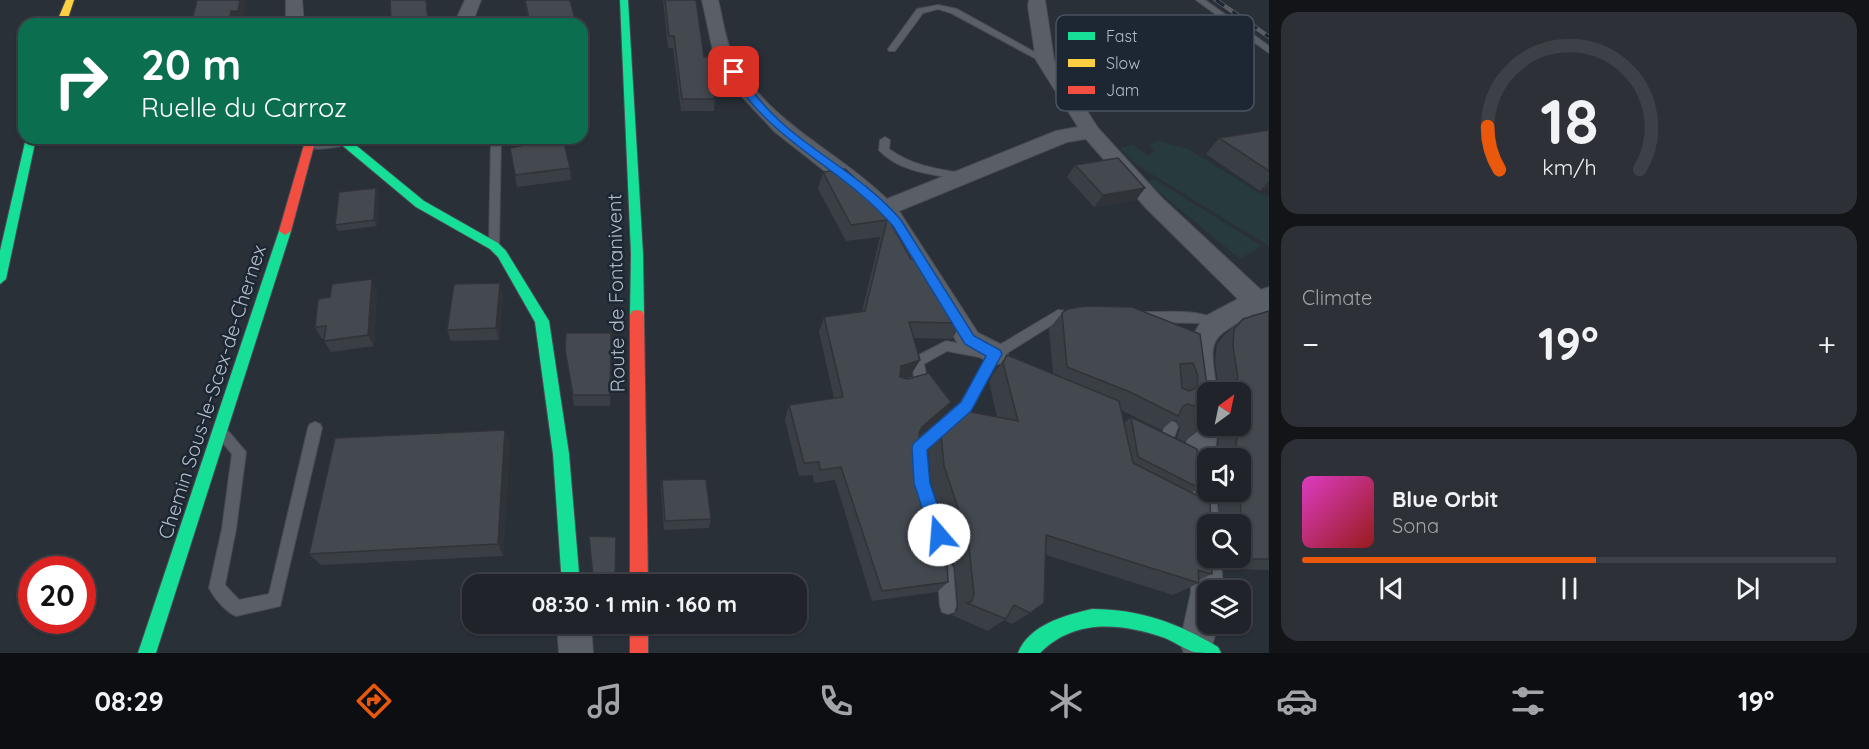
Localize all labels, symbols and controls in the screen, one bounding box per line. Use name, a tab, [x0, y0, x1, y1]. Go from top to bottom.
legend	[1056, 15, 1254, 111]
text: Fast	[1106, 26, 1137, 46]
text: 20 m	[141, 38, 241, 91]
icon: right	[42, 42, 120, 120]
pin	[708, 46, 759, 97]
text: Slow	[1106, 53, 1140, 73]
icon: arrive	[717, 55, 750, 88]
text: Jam	[1106, 80, 1139, 100]
text: 18	[1540, 82, 1598, 160]
text: Ruelle du Carroz	[141, 90, 347, 124]
text: km/h	[1542, 154, 1596, 180]
street label: Route de Fontanivent	[601, 193, 630, 393]
street label: Chemin Sous-le-Scex-de-Chernex	[152, 242, 271, 542]
text: Climate	[1302, 285, 1372, 310]
text: 19°	[1538, 315, 1599, 371]
text: −	[1302, 323, 1319, 364]
text: +	[1817, 323, 1836, 364]
north arrow	[1197, 382, 1251, 436]
map controls	[1197, 382, 1251, 634]
button: sound	[1197, 448, 1251, 502]
text: Blue Orbit	[1392, 485, 1498, 513]
position arrow	[907, 503, 971, 567]
text: Sona	[1392, 513, 1439, 538]
button: search	[1197, 514, 1251, 568]
speed limit sign: 20	[18, 556, 96, 634]
icon: previous	[1375, 572, 1408, 605]
icon: pause	[1553, 572, 1586, 605]
icon: next	[1731, 572, 1764, 605]
button: layers	[1197, 580, 1251, 634]
text: 08:30 · 1 min · 160 m	[532, 590, 737, 618]
icon: directions	[353, 680, 395, 722]
icon: music	[584, 680, 626, 722]
icon: phone	[815, 680, 857, 722]
icon: climate	[1045, 680, 1087, 722]
icon: car	[1276, 680, 1318, 722]
icon: filters	[1507, 680, 1549, 722]
text: 08:29	[94, 684, 164, 718]
text: 19°	[1738, 684, 1774, 718]

